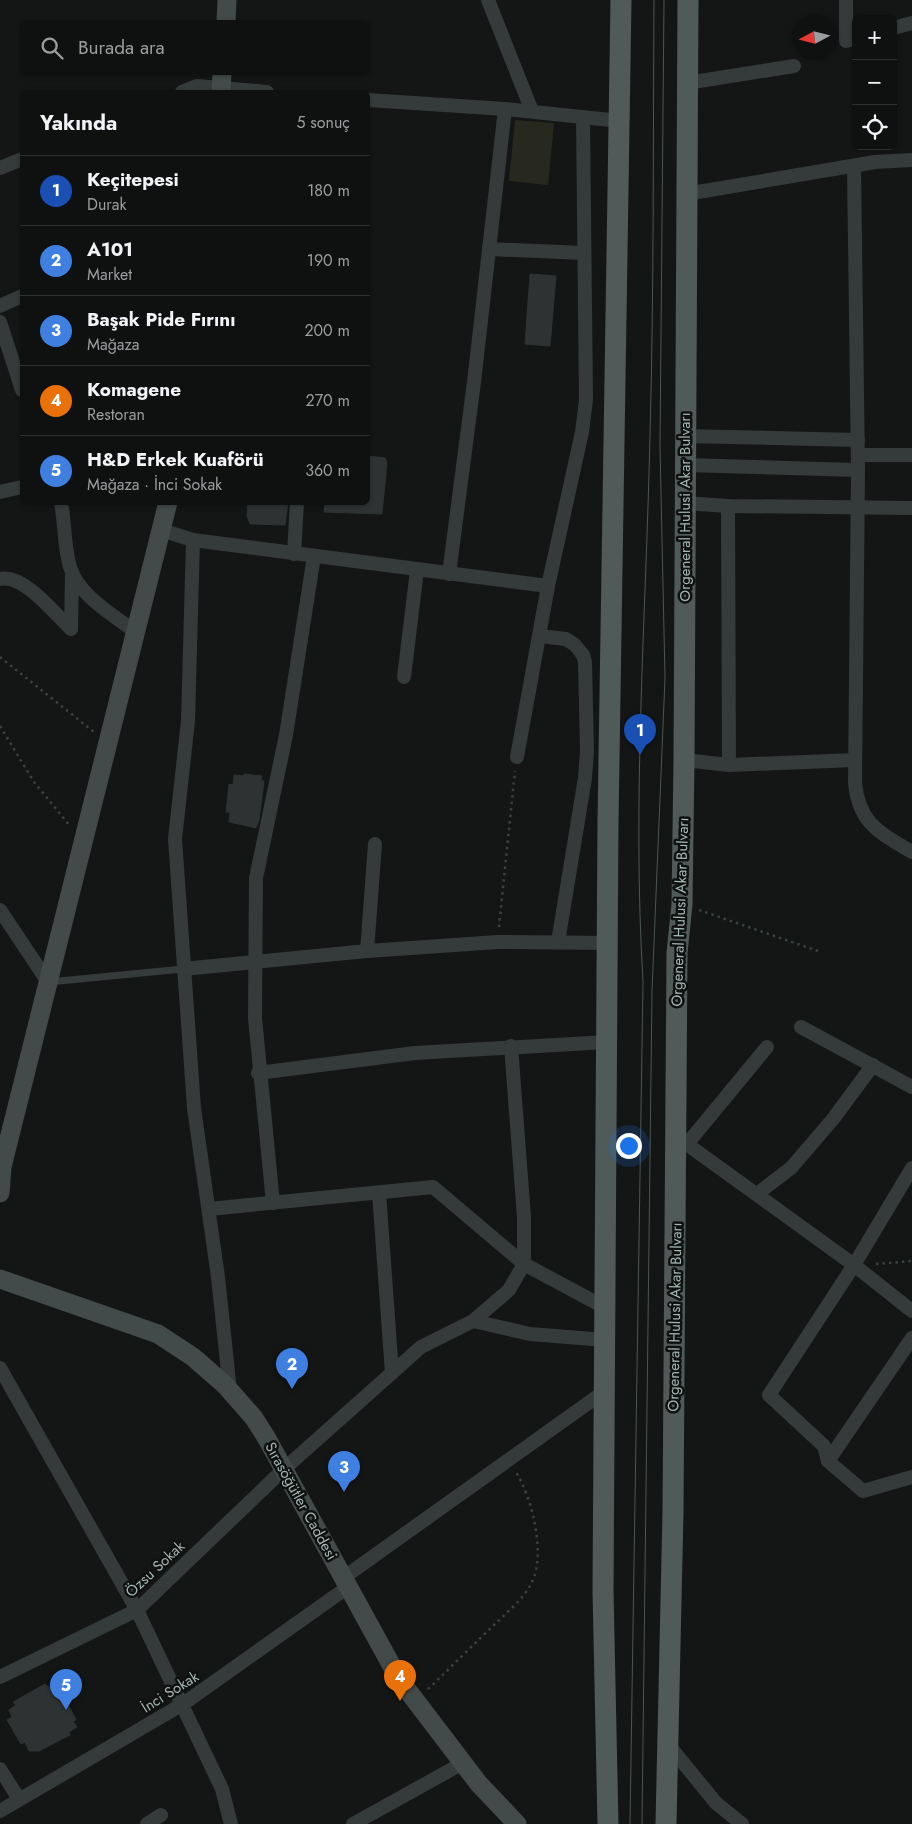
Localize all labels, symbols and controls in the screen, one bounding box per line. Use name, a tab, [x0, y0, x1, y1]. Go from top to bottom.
north arrow	[792, 15, 837, 60]
map controls	[852, 15, 897, 150]
button: +	[852, 15, 897, 60]
search box	[20, 20, 370, 75]
icon: search	[38, 34, 66, 62]
text: Burada ara	[78, 34, 165, 61]
button: −	[852, 60, 897, 105]
button: locate	[852, 105, 897, 150]
text: Yakında	[40, 108, 117, 138]
text: 5 sonuç	[297, 111, 350, 134]
text: Keçitepesi	[87, 166, 179, 193]
text: 1	[52, 179, 60, 202]
text: 180 m	[307, 179, 350, 202]
text: Durak	[87, 193, 127, 216]
text: A101	[87, 236, 133, 263]
text: 2	[51, 249, 61, 272]
text: 190 m	[307, 249, 350, 272]
text: Market	[87, 263, 132, 286]
text: Başak Pide Fırını	[87, 306, 235, 333]
text: 3	[51, 319, 61, 342]
text: 200 m	[304, 319, 350, 342]
text: Mağaza	[87, 333, 140, 356]
text: Komagene	[87, 376, 181, 403]
text: 4	[50, 389, 62, 412]
text: 270 m	[306, 389, 350, 412]
text: Restoran	[87, 403, 145, 426]
street label: Orgeneral Hulusi Akar Bulvarı	[674, 412, 696, 602]
text: H&D Erkek Kuaförü	[87, 446, 264, 473]
text: 5	[51, 459, 61, 482]
text: 360 m	[305, 459, 350, 482]
text: Mağaza · İnci Sokak	[87, 473, 222, 496]
pin: 1	[624, 714, 656, 755]
street label: Orgeneral Hulusi Akar Bulvarı	[666, 817, 694, 1007]
your location	[616, 1133, 642, 1159]
street label: Orgeneral Hulusi Akar Bulvarı	[662, 1222, 688, 1412]
pin: 2	[276, 1348, 308, 1389]
street label: Sırasöğütler Caddesi	[259, 1438, 343, 1564]
pin: 3	[328, 1451, 360, 1492]
street label: Özsu Sokak	[120, 1535, 190, 1602]
pin: 4	[384, 1660, 416, 1701]
street label: İnci Sokak	[137, 1666, 203, 1718]
pin: 5	[50, 1669, 82, 1710]

